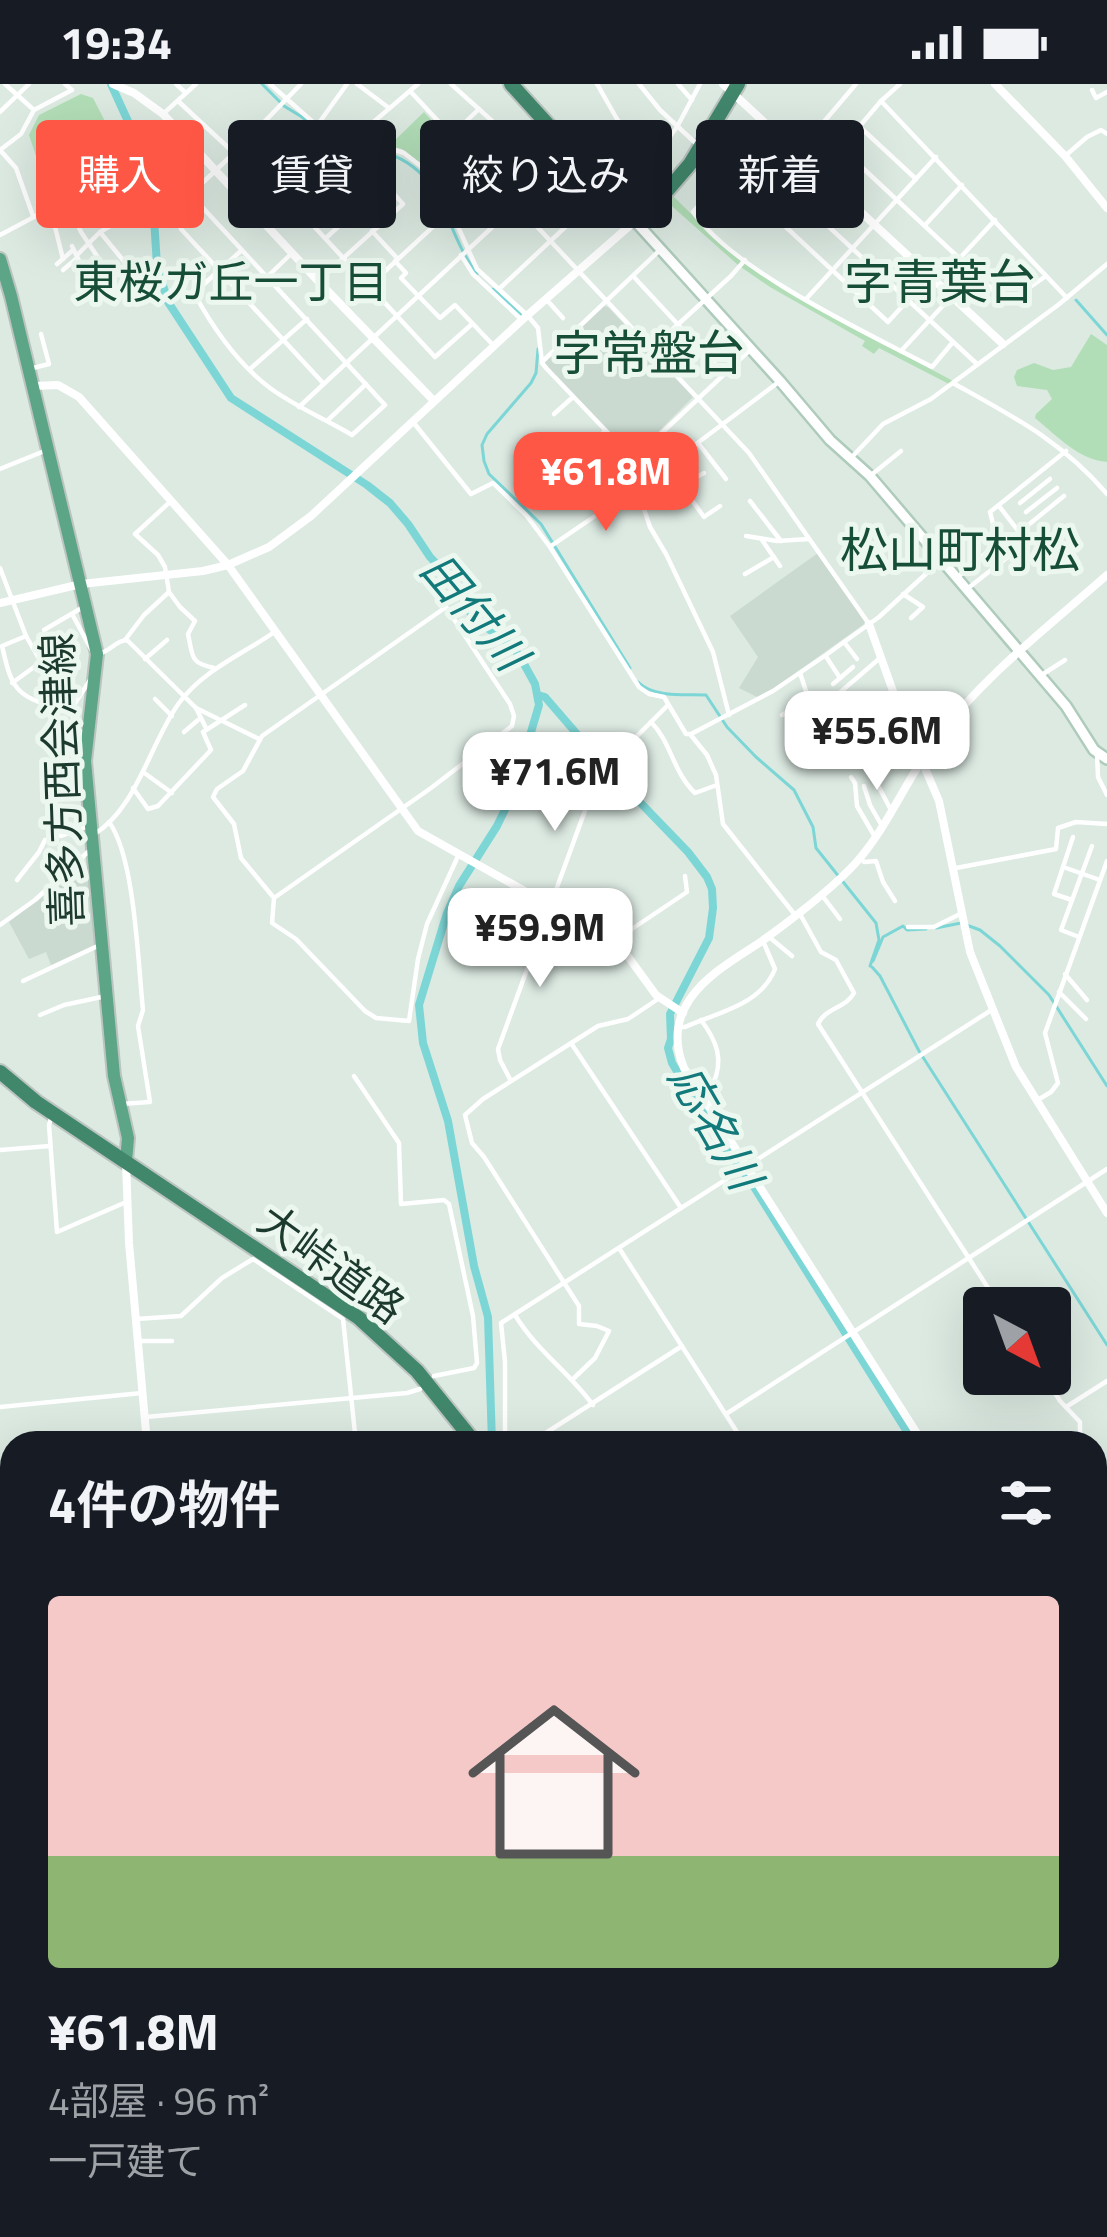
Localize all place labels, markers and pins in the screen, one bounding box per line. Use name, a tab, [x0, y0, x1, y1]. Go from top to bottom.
pin: ¥61.8M	[508, 432, 704, 534]
pin: ¥55.6M	[779, 691, 975, 793]
pin: ¥71.6M	[457, 732, 653, 834]
pin: ¥59.9M	[442, 888, 638, 990]

